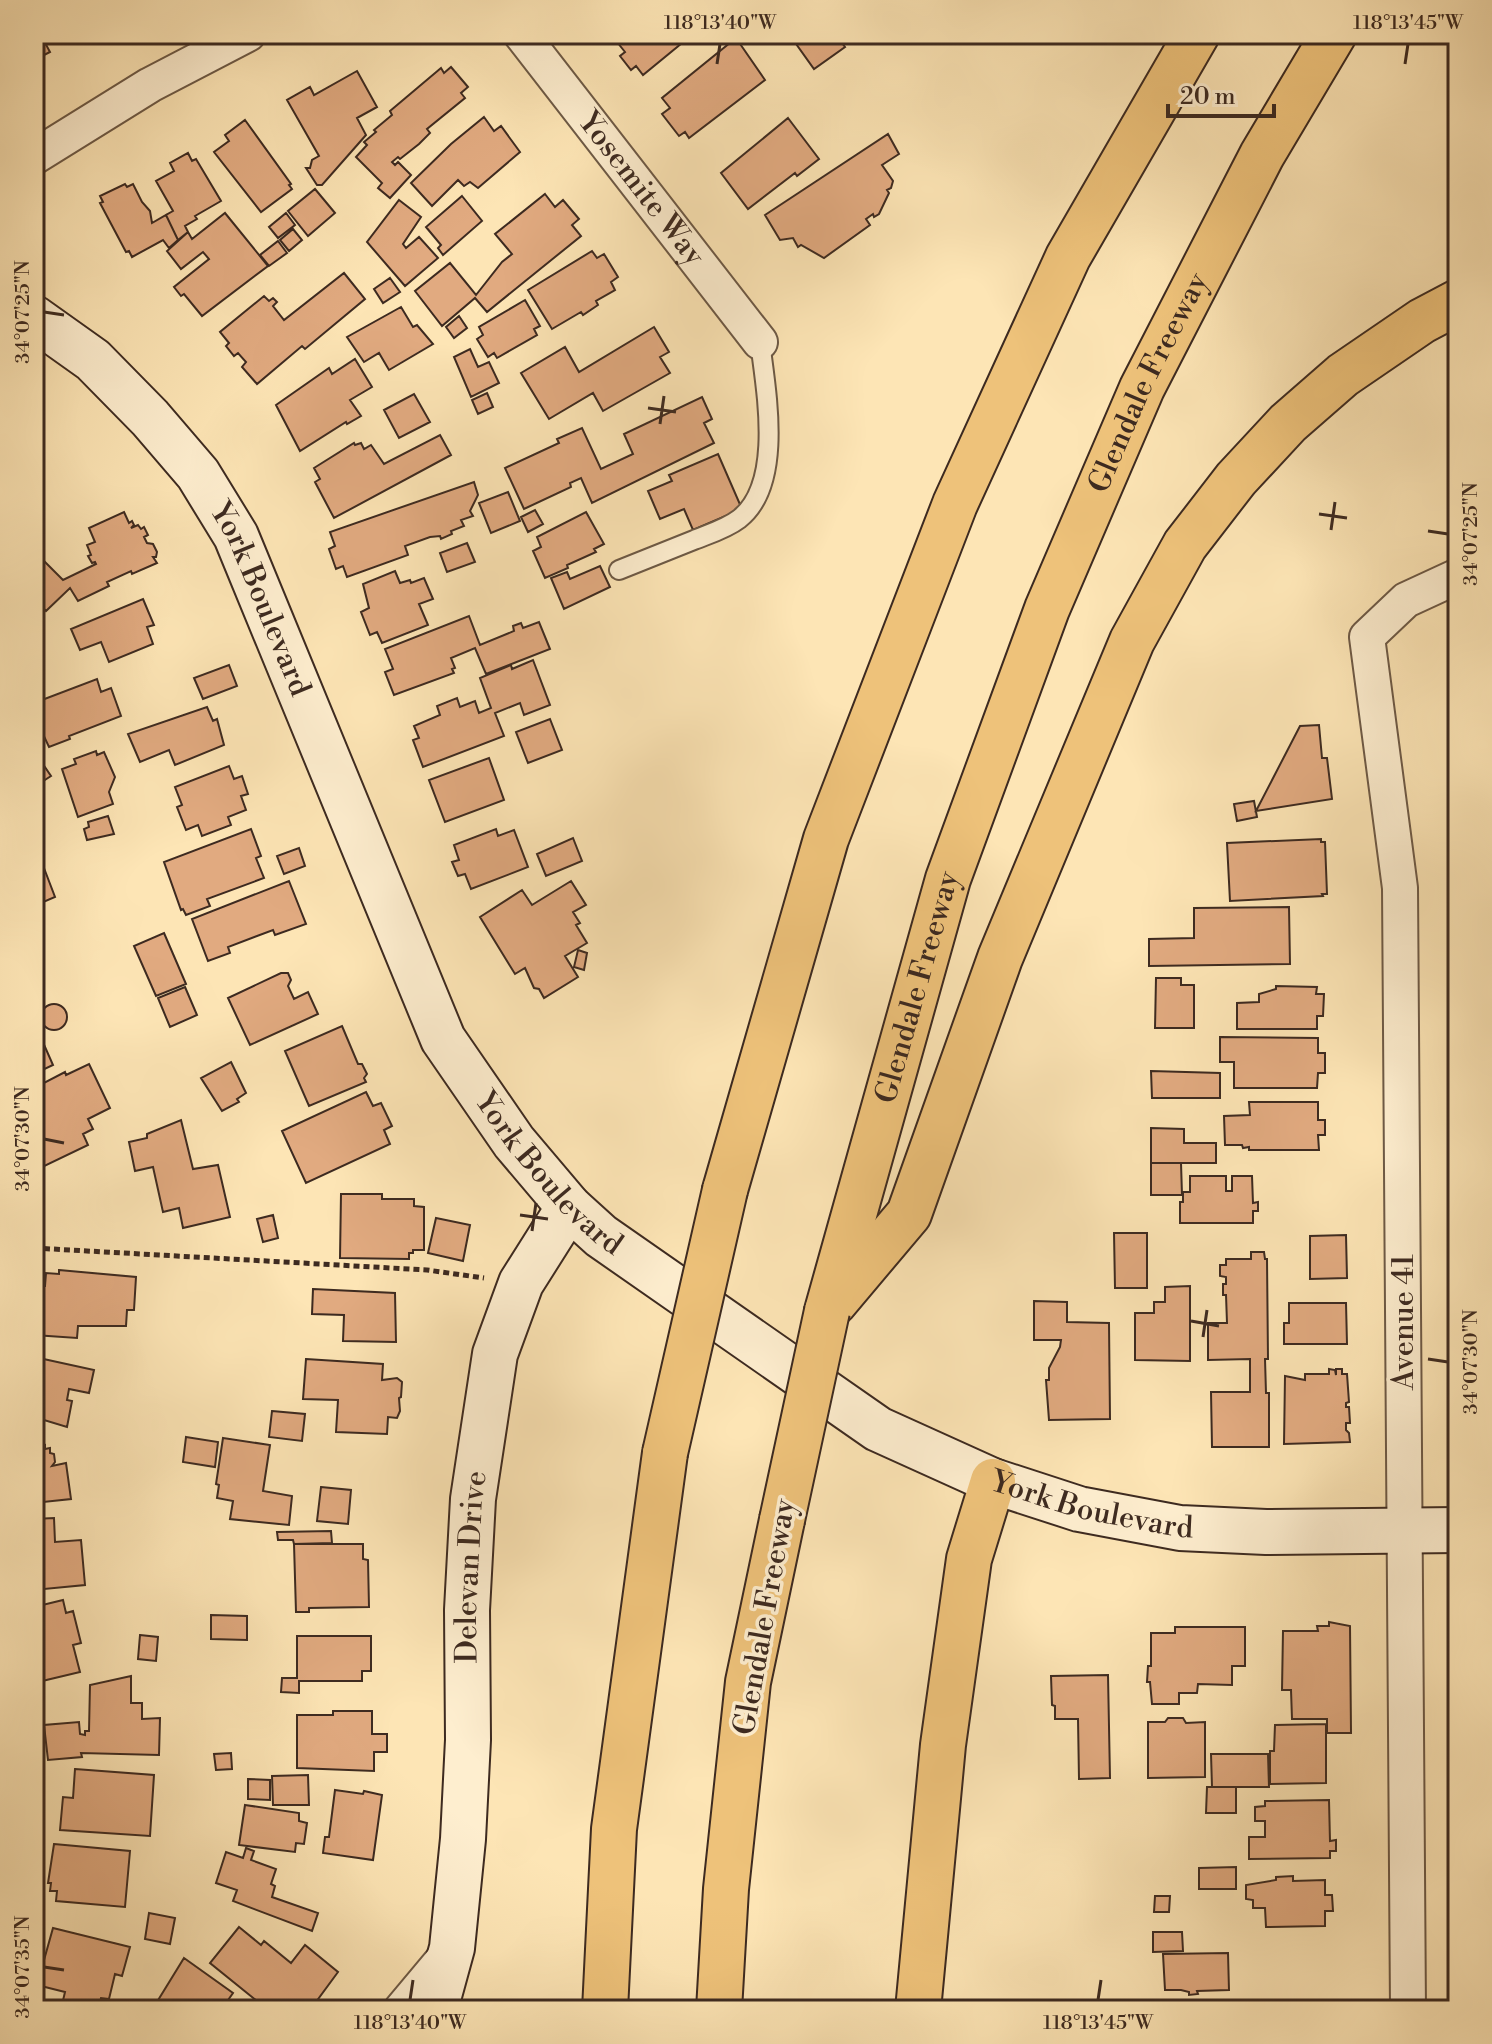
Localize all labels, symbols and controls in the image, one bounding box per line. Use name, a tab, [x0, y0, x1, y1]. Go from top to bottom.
text: 118°13'40"W	[664, 11, 777, 36]
text: 118°13'45"W	[1353, 11, 1464, 36]
scale bar	[1168, 68, 1274, 118]
text: 20 m	[1180, 82, 1236, 112]
street label: Yosemite Way	[568, 103, 713, 274]
text: 34°07'25"N	[11, 260, 36, 364]
street label: Glendale Freeway	[1080, 266, 1217, 499]
text: 34°07'25"N	[1459, 482, 1484, 586]
street label: York Boulevard	[200, 494, 319, 702]
street label: Glendale Freeway	[867, 867, 968, 1108]
street label: York Boulevard	[465, 1083, 630, 1264]
text: 34°07'30"N	[11, 1086, 36, 1192]
street label: Avenue 41	[1385, 1254, 1423, 1391]
text: 34°07'30"N	[1459, 1309, 1484, 1415]
street label: York Boulevard	[984, 1462, 1194, 1548]
street label: Delevan Drive	[448, 1468, 496, 1664]
street label: Glendale Freeway	[726, 1496, 805, 1738]
text: 34°07'35"N	[11, 1915, 36, 2018]
text: 118°13'40"W	[354, 2011, 467, 2036]
text: 118°13'45"W	[1043, 2011, 1154, 2036]

